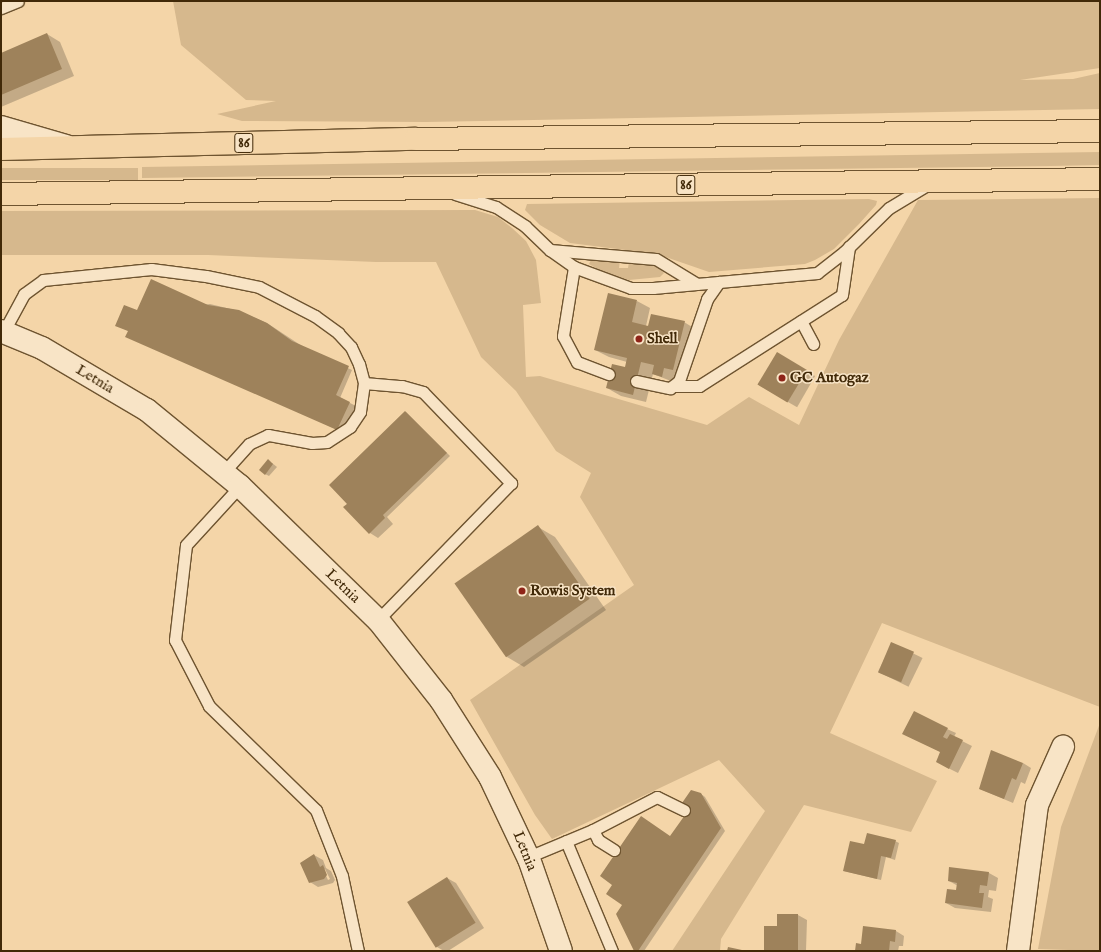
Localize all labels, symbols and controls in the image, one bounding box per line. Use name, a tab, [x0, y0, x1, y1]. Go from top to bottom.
road number: 86	[234, 131, 254, 155]
road number: 86	[676, 173, 696, 197]
place label: Shell	[647, 330, 678, 348]
marker: Shell	[634, 334, 644, 344]
street label: Letnia	[73, 361, 117, 397]
place label: GC Autogaz	[790, 369, 869, 387]
marker: GC Autogaz	[777, 373, 787, 383]
street label: Letnia	[322, 565, 364, 607]
place label: Rowis System	[530, 582, 615, 600]
marker: Rowis System	[517, 586, 527, 596]
street label: Letnia	[509, 828, 541, 874]

